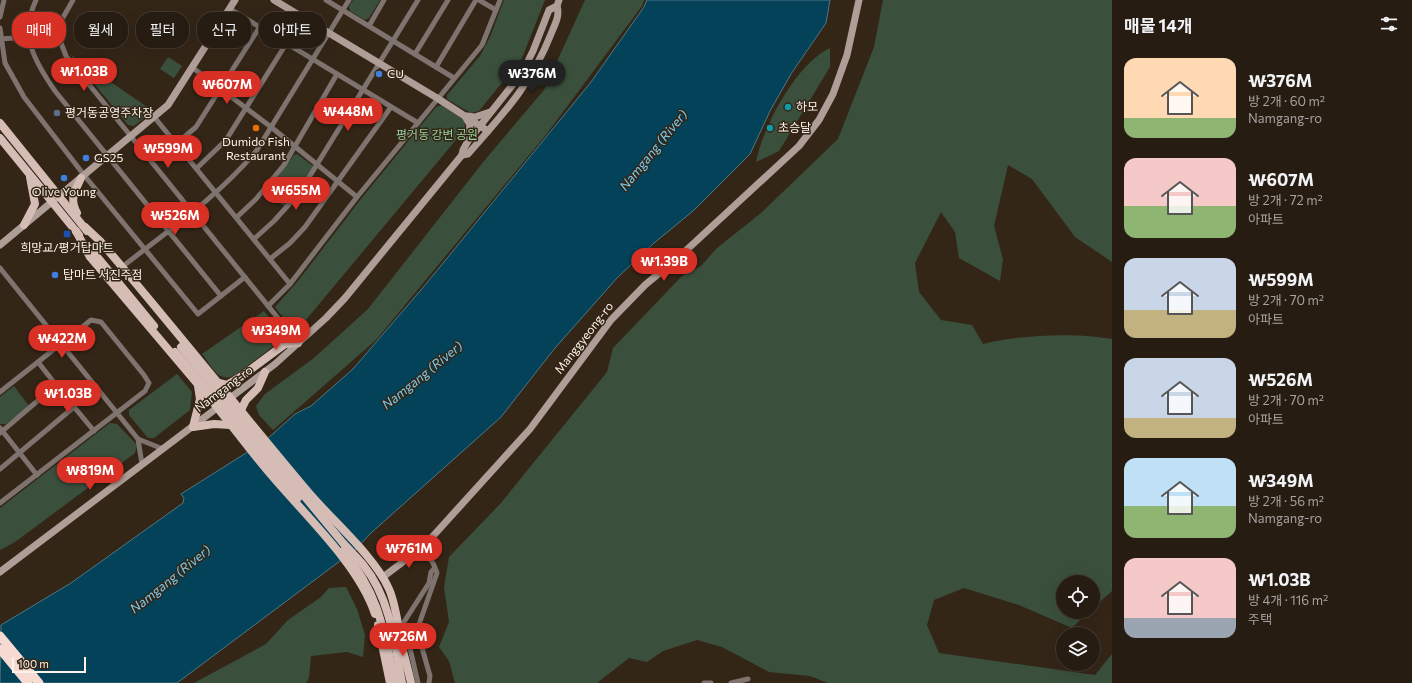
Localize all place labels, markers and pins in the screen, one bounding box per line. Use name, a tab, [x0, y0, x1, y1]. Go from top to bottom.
pin: ₩1.03B	[51, 58, 117, 92]
pin: ₩376M	[504, 60, 560, 94]
place label: CU	[387, 66, 404, 80]
marker: CU	[374, 69, 384, 79]
pin: ₩607M	[199, 71, 255, 105]
pin: ₩448M	[320, 98, 376, 132]
place label: 하모	[796, 99, 818, 113]
marker: 하모	[783, 102, 793, 112]
place label: 평거동공영주차장	[65, 105, 153, 119]
marker: 평거동공영주차장	[52, 108, 62, 118]
place label: 초승달	[778, 120, 811, 134]
marker: Dumido Fish Restaurant	[251, 123, 261, 133]
marker: 초승달	[765, 123, 775, 133]
place label: Dumido Fish Restaurant	[222, 134, 290, 162]
pin: ₩599M	[140, 135, 196, 169]
place label: GS25	[94, 150, 123, 164]
marker: GS25	[81, 153, 91, 163]
marker: Olive Young	[59, 173, 69, 183]
pin: ₩655M	[268, 177, 324, 211]
place label: Olive Young	[32, 184, 97, 198]
pin: ₩526M	[147, 202, 203, 236]
marker: 희망교/평거탑마트	[62, 229, 72, 239]
place label: 희망교/평거탑마트	[20, 240, 114, 254]
pin: ₩1.39B	[631, 248, 697, 282]
place label: 탑마트 서진주점	[63, 267, 143, 281]
marker: 탑마트 서진주점	[50, 270, 60, 280]
pin: ₩349M	[248, 317, 304, 351]
pin: ₩422M	[34, 325, 90, 359]
pin: ₩1.03B	[35, 380, 101, 414]
pin: ₩819M	[62, 457, 118, 491]
pin: ₩761M	[381, 535, 437, 569]
pin: ₩726M	[375, 623, 431, 657]

